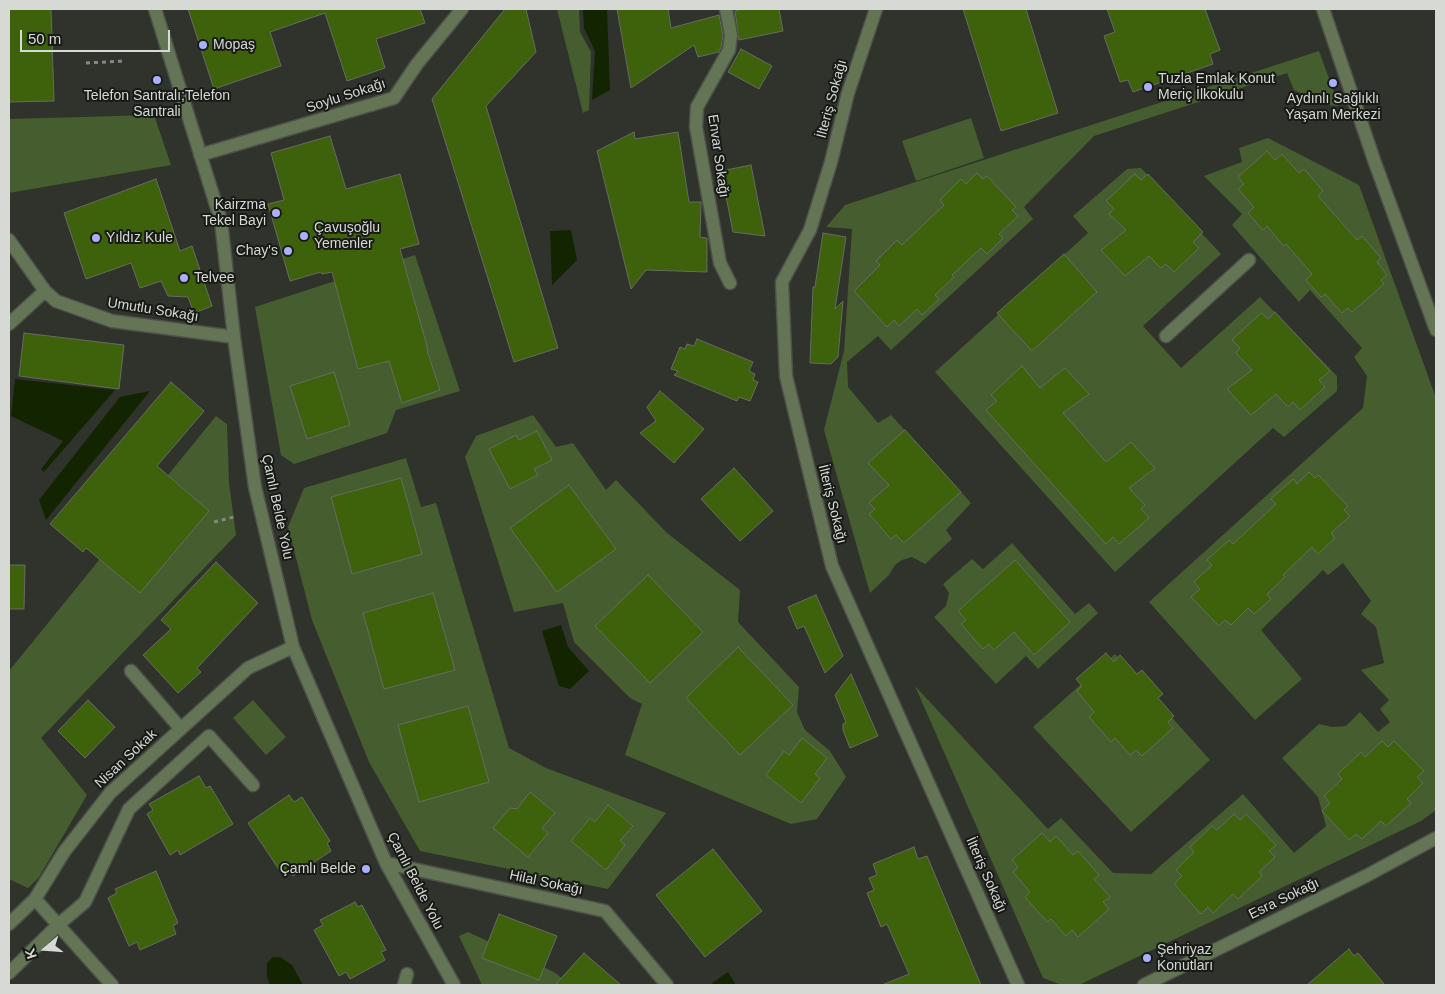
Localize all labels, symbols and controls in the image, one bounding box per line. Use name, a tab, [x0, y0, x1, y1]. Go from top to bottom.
scale bar	[22, 20, 172, 52]
text: 50 m	[28, 30, 61, 47]
place label: Mopaş	[213, 37, 255, 53]
marker: Mopaş	[197, 39, 209, 51]
street label: İlteriş Sokağı	[813, 58, 851, 140]
place label: Tuzla Emlak Konut Meriç İlkokulu	[1158, 71, 1275, 104]
marker: Telefon Santralı;Telefon Santrali	[151, 74, 163, 86]
street label: Soylu Sokağı	[304, 75, 388, 117]
marker: Aydınlı Sağlıklı Yaşam Merkezi	[1327, 77, 1339, 89]
marker: Tuzla Emlak Konut Meriç İlkokulu	[1142, 81, 1154, 93]
place label: Telefon Santralı;Telefon Santrali	[84, 88, 230, 120]
place label: Aydınlı Sağlıklı Yaşam Merkezi	[1285, 91, 1381, 124]
street label: Envar Sokağı	[704, 113, 732, 199]
place label: Kairzma Tekel Bayi	[202, 197, 266, 230]
marker: Kairzma Tekel Bayi	[270, 207, 282, 219]
place label: Çavuşoğlu Yemenler	[314, 220, 380, 252]
place label: Yıldız Kule	[106, 230, 173, 246]
marker: Çavuşoğlu Yemenler	[298, 230, 310, 242]
marker: Yıldız Kule	[90, 232, 102, 244]
place label: Chay's	[236, 243, 278, 259]
marker: Chay's	[282, 245, 294, 257]
place label: Telvee	[194, 270, 234, 286]
marker: Telvee	[178, 272, 190, 284]
street label: Umutlu Sokağı	[106, 295, 200, 325]
street label: Çamlı Belde Yolu	[258, 453, 296, 561]
street label: İlteriş Sokağı	[814, 463, 850, 545]
street label: Nisan Sokak	[92, 726, 160, 792]
street label: Çamlı Belde Yolu	[383, 830, 447, 932]
street label: İlteriş Sokağı	[962, 835, 1010, 915]
place label: Çamlı Belde	[280, 861, 356, 877]
marker: Çamlı Belde	[360, 863, 372, 875]
street label: Hilal Sokağı	[508, 867, 584, 899]
street label: Esra Sokağı	[1246, 875, 1322, 923]
north arrow	[20, 924, 70, 974]
place label: Şehriyaz Konutları	[1157, 942, 1213, 974]
text: K	[22, 946, 40, 961]
marker: Şehriyaz Konutları	[1141, 952, 1153, 964]

